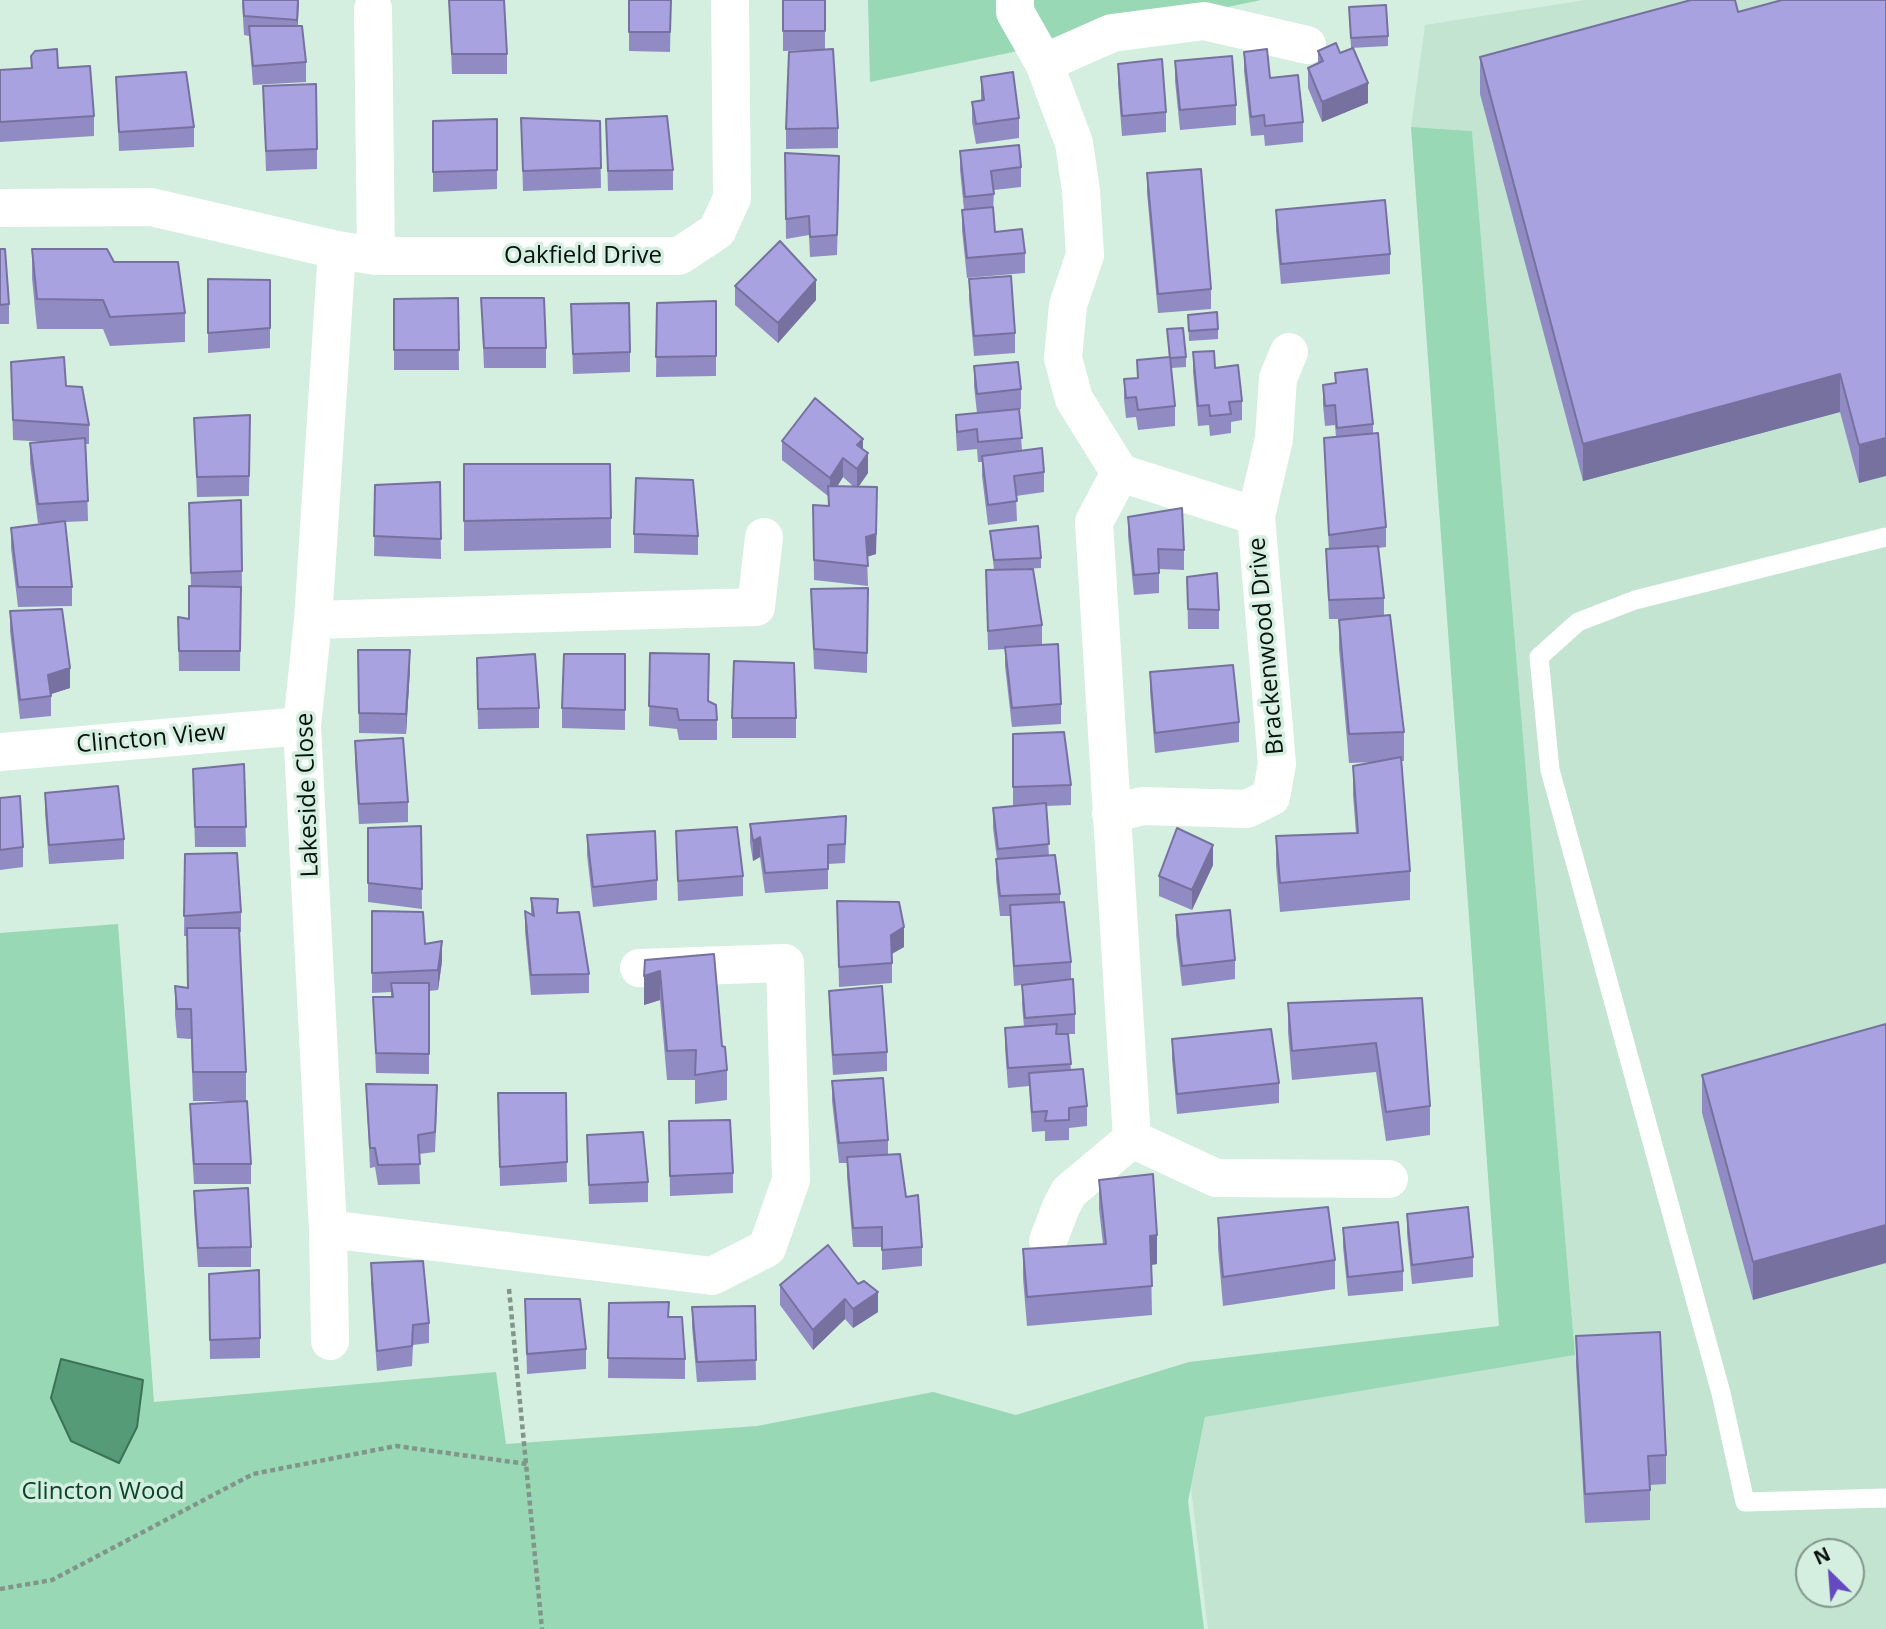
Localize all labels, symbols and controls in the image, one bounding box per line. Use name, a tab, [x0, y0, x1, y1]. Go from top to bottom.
street label: Oakfield Drive	[504, 242, 662, 270]
street label: Brackenwood Drive	[1243, 536, 1291, 756]
street label: Lakeside Close	[291, 712, 325, 878]
street label: Clincton View	[75, 718, 227, 760]
park label: Clincton Wood	[21, 1478, 185, 1506]
north arrow	[1795, 1538, 1865, 1608]
text: N	[1809, 1541, 1834, 1571]

